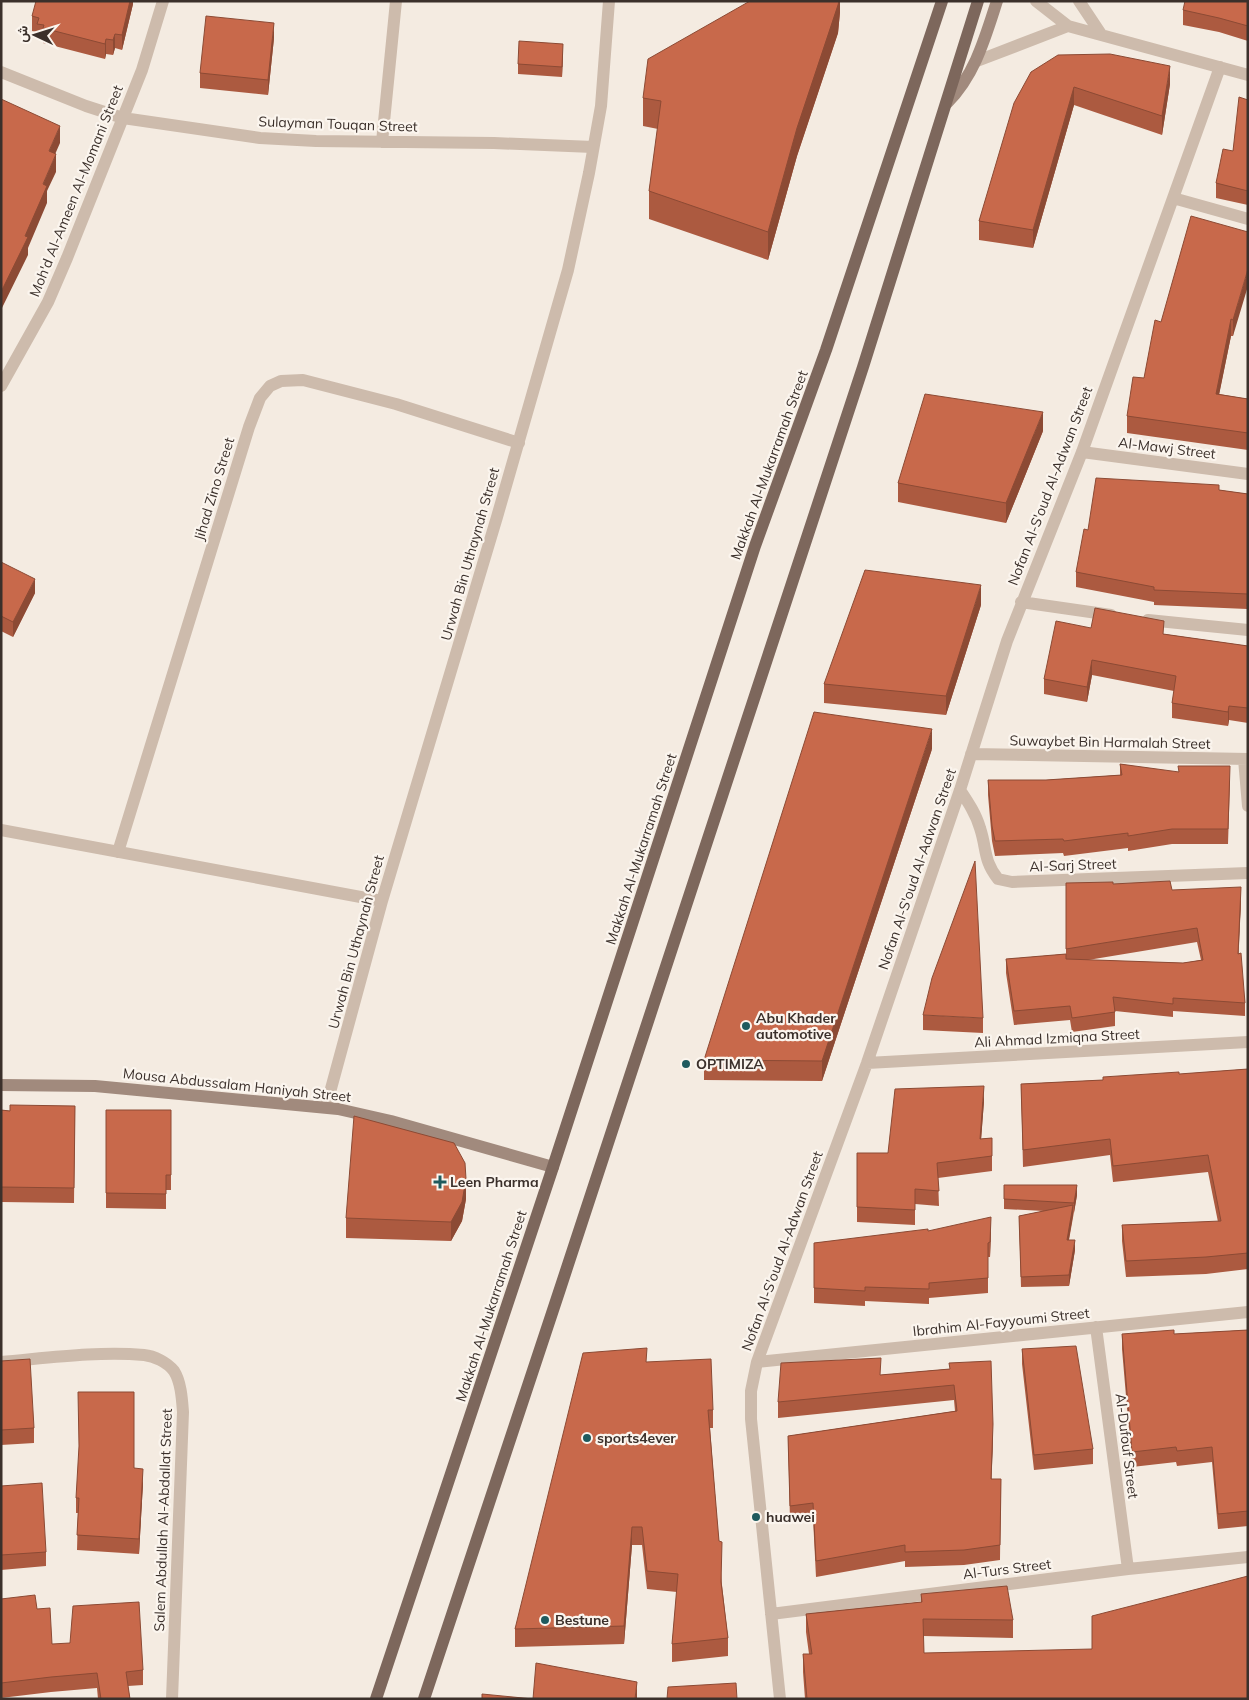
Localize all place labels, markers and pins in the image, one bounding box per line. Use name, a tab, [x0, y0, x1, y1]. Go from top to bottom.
place label: Abu Khader automotive	[756, 1009, 836, 1043]
marker: Abu Khader automotive	[740, 1020, 752, 1032]
place label: OPTIMIZA	[696, 1055, 764, 1073]
marker: OPTIMIZA	[680, 1058, 692, 1070]
place label: Leen Pharma	[450, 1173, 539, 1191]
marker: Leen Pharma	[434, 1176, 446, 1188]
place label: sports4ever	[597, 1429, 676, 1447]
marker: sports4ever	[581, 1432, 593, 1444]
place label: huawei	[766, 1508, 815, 1526]
marker: huawei	[750, 1511, 762, 1523]
place label: Bestune	[555, 1611, 609, 1629]
marker: Bestune	[539, 1614, 551, 1626]

